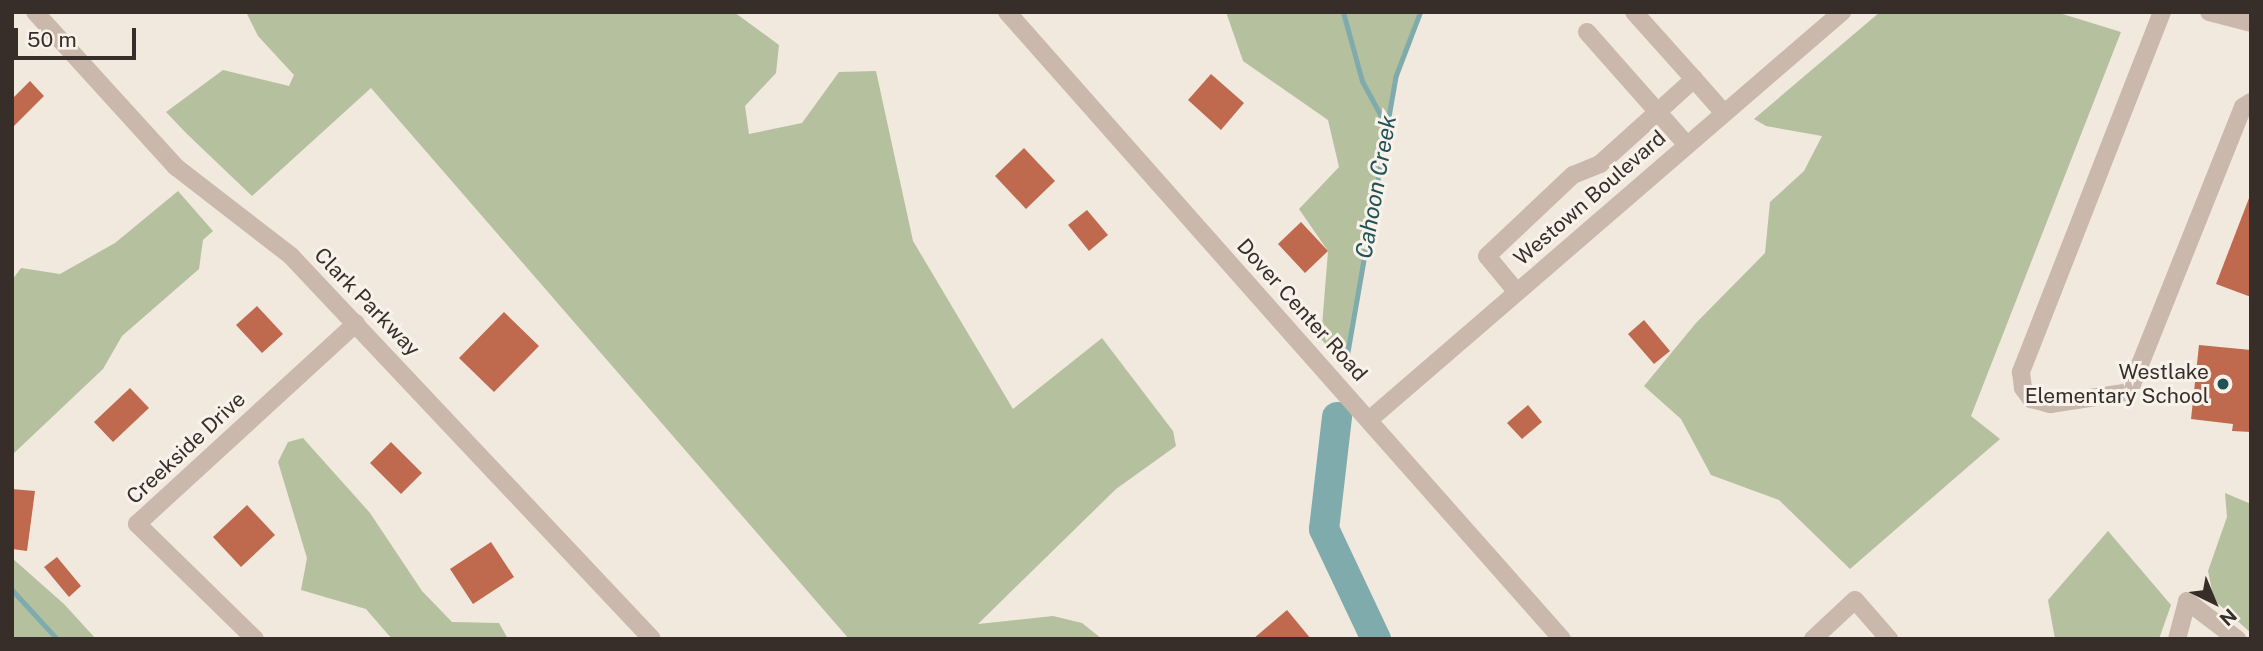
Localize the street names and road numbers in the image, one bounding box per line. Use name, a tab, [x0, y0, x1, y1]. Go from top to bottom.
street label: Westown Boulevard	[1509, 125, 1671, 271]
street label: Dover Center Road	[1232, 234, 1372, 386]
street label: Clark Parkway	[309, 242, 425, 362]
street label: Creekside Drive	[121, 386, 251, 510]

